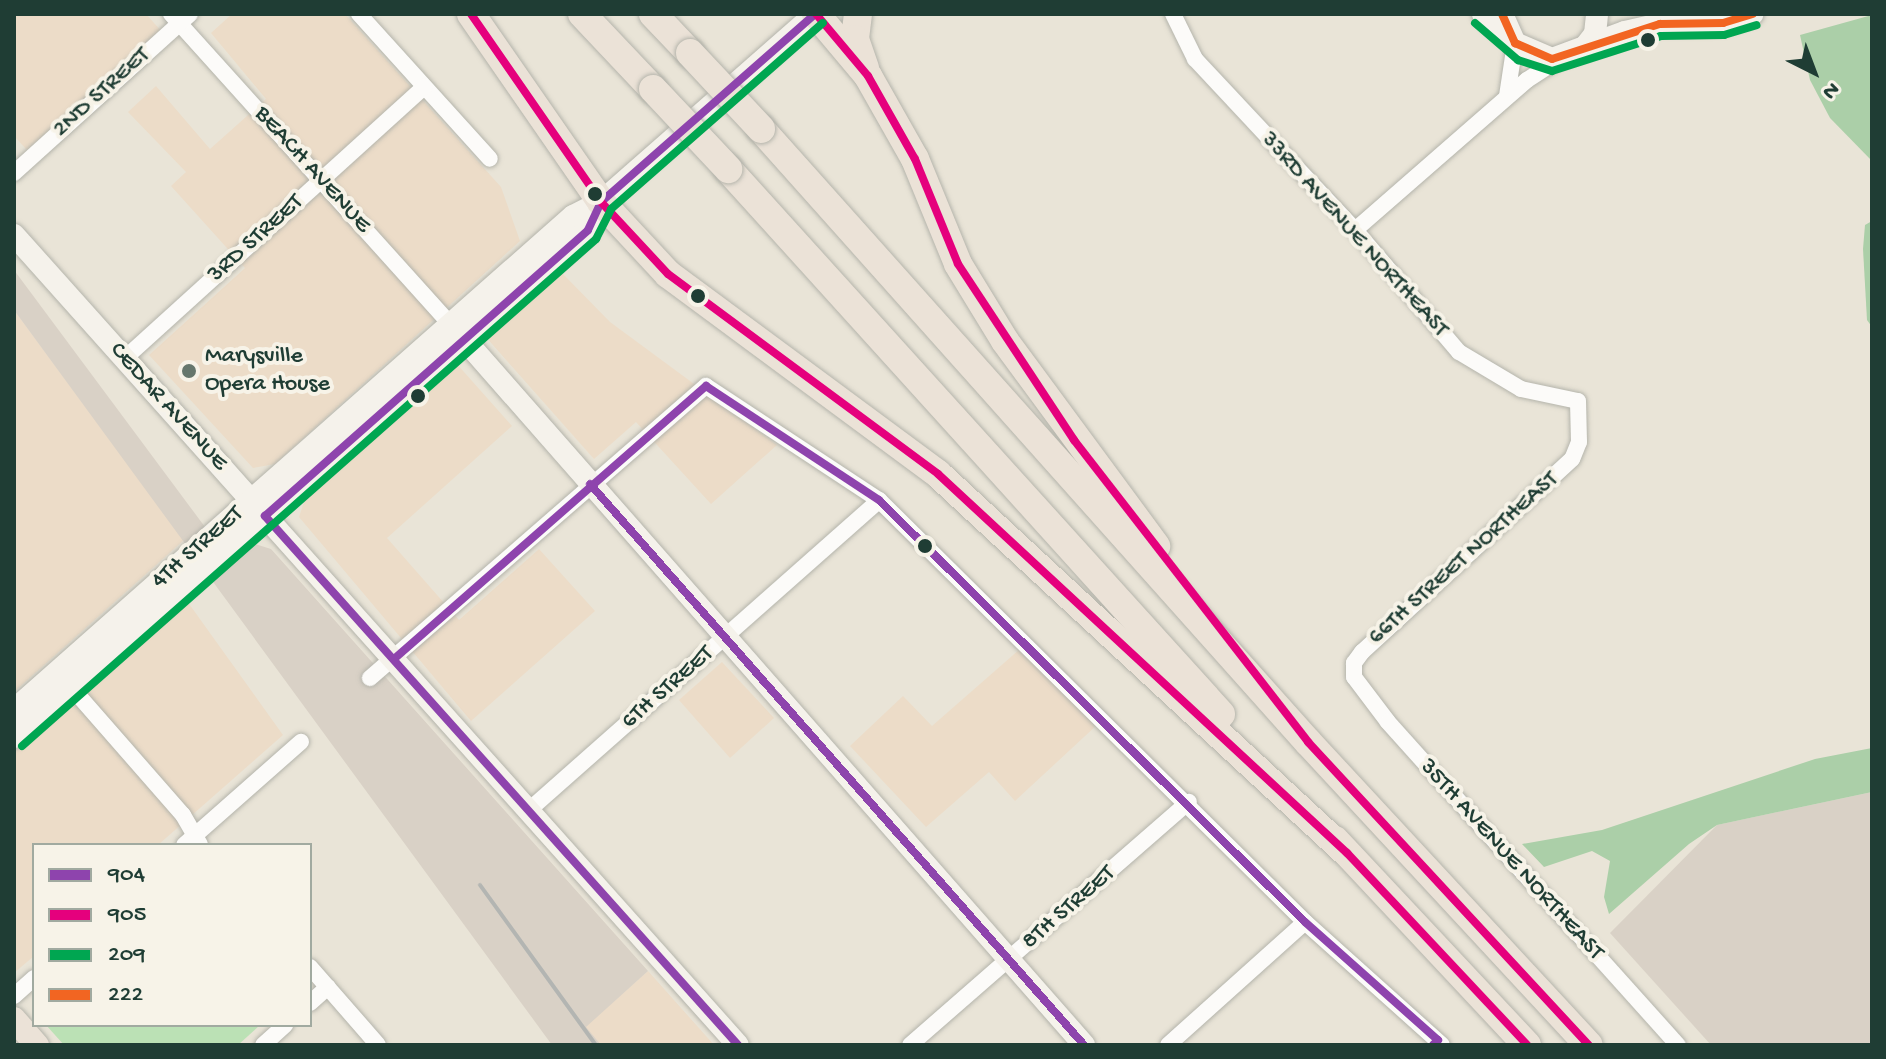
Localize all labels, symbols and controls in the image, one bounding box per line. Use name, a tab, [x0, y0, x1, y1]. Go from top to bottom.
unlabelled marker	[1640, 32, 1656, 48]
north arrow	[1774, 32, 1854, 112]
street label: 2ND STREET	[47, 42, 157, 144]
text: N	[1816, 75, 1844, 104]
street label: BEACH AVENUE	[248, 101, 376, 239]
street label: 33RD AVENUE NORTHEAST	[1254, 126, 1454, 344]
unlabelled marker	[587, 186, 603, 202]
street label: 3RD STREET	[202, 189, 310, 289]
unlabelled marker	[690, 288, 706, 304]
street label: CEDAR AVENUE	[103, 337, 233, 477]
place label: Marysville Opera House	[205, 343, 330, 399]
marker: Marysville Opera House	[180, 362, 198, 380]
unlabelled marker	[410, 388, 426, 404]
street label: 66TH STREET NORTHEAST	[1363, 466, 1565, 652]
street label: 4TH STREET	[146, 500, 250, 596]
unlabelled marker	[917, 538, 933, 554]
street label: 6TH STREET	[616, 640, 720, 736]
street label: 35TH AVENUE NORTHEAST	[1413, 753, 1609, 967]
legend	[32, 843, 312, 1027]
street label: 8TH STREET	[1017, 860, 1121, 956]
text: 904	[108, 861, 145, 890]
text: 905	[108, 901, 146, 930]
text: 209	[108, 941, 145, 970]
text: 222	[108, 981, 143, 1010]

